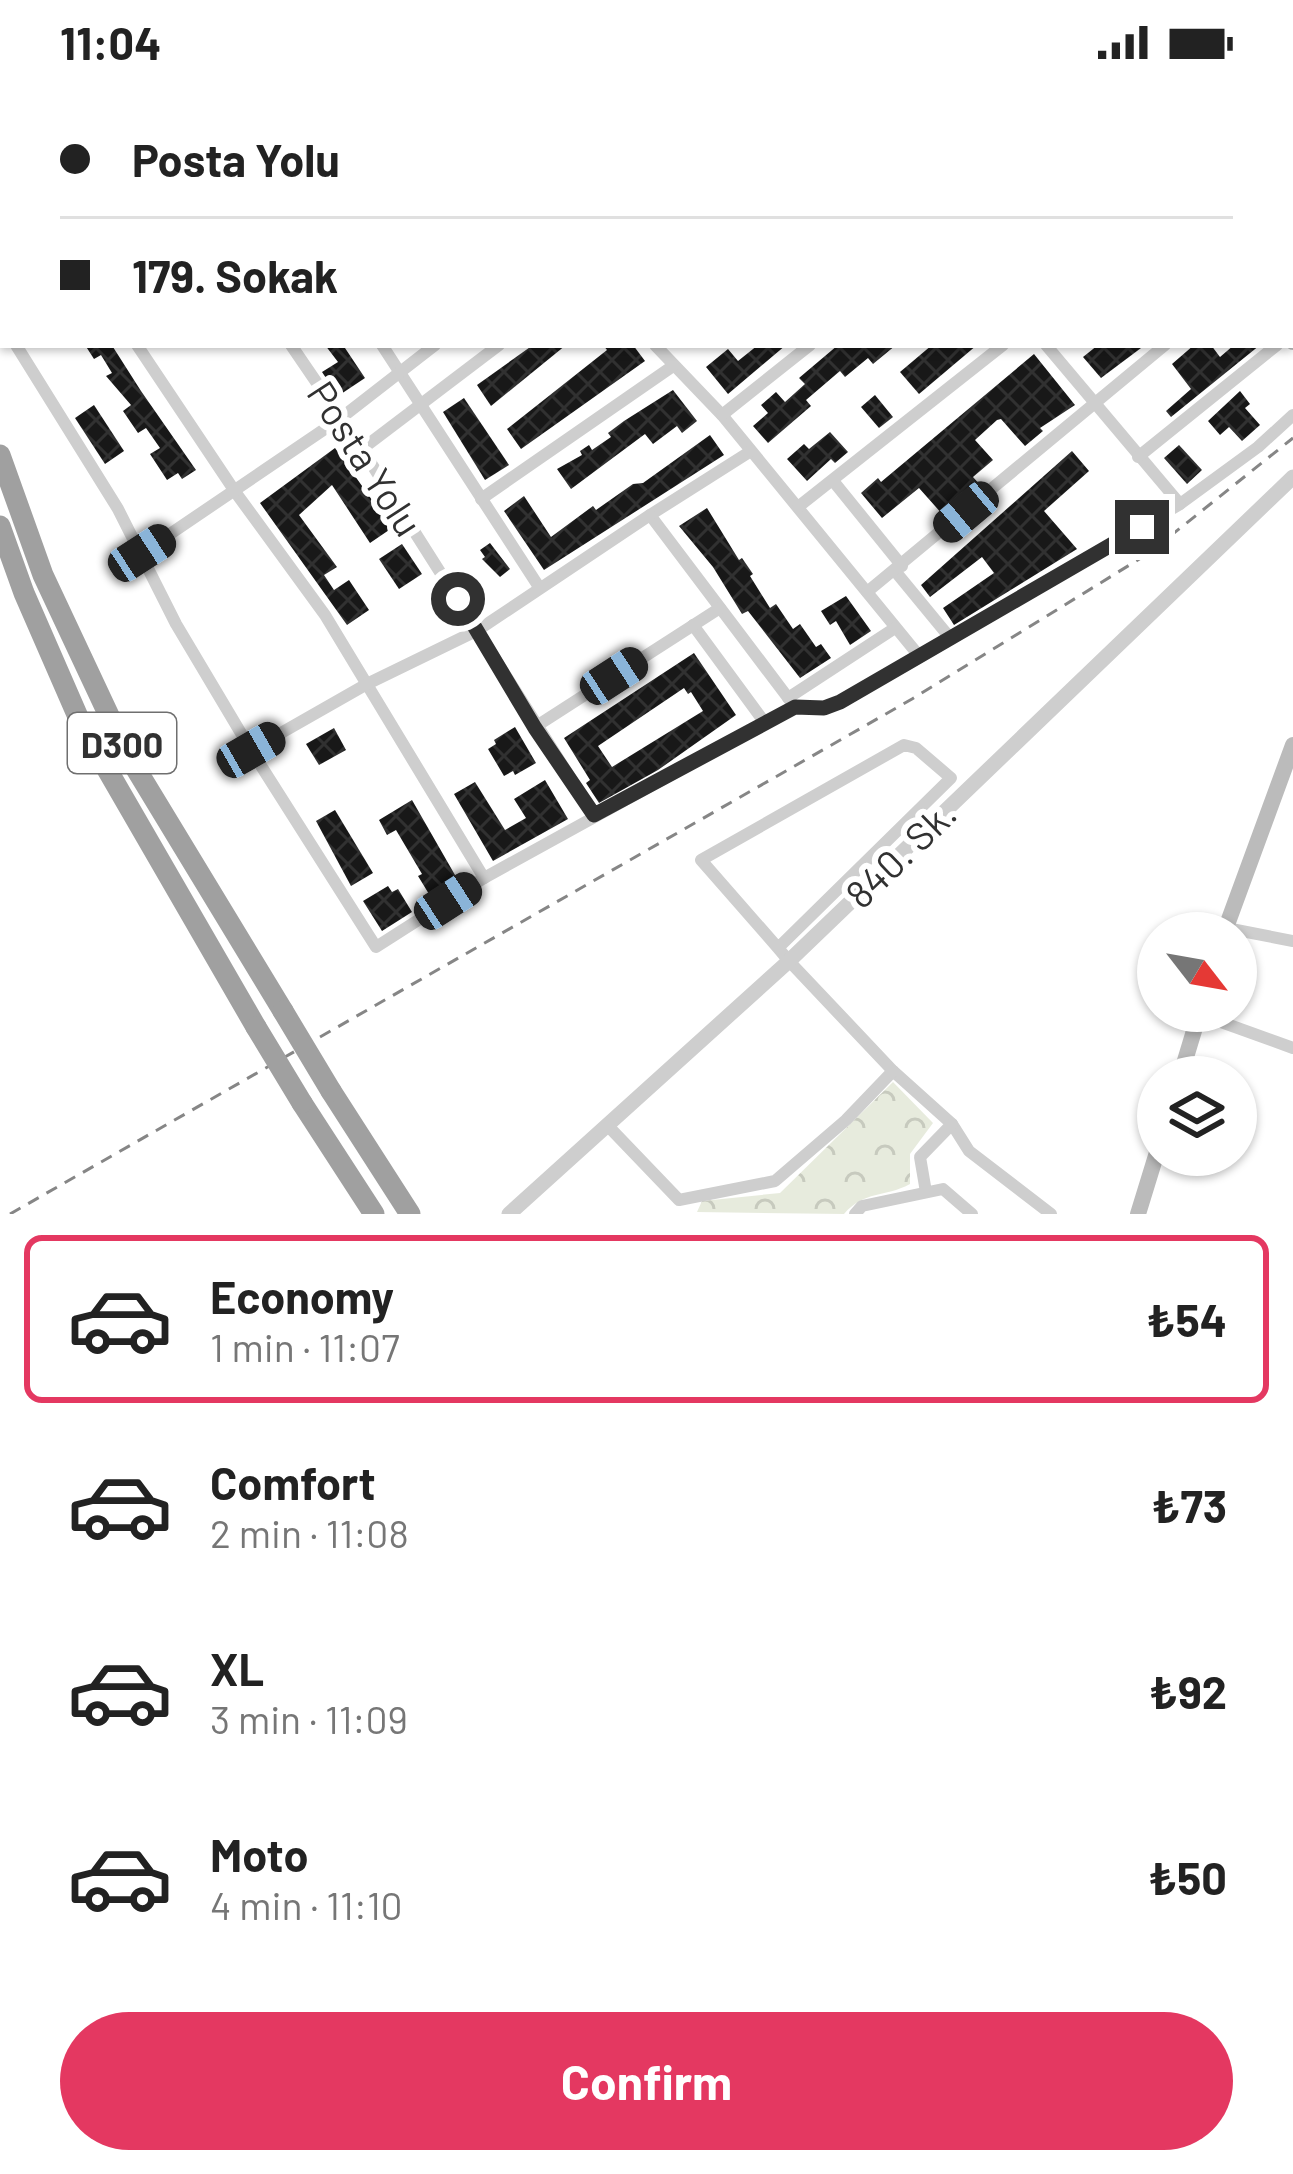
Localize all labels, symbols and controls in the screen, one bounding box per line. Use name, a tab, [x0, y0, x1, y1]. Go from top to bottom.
text: 11:04	[60, 15, 161, 69]
text: Posta Yolu	[132, 132, 340, 186]
text: 179. Sokak	[132, 248, 338, 302]
street label: Posta Yolu	[299, 372, 433, 544]
car	[927, 475, 1005, 549]
route end	[1115, 500, 1169, 554]
car	[102, 518, 182, 588]
route start	[431, 572, 485, 626]
car	[574, 641, 654, 711]
road number: D300	[68, 713, 176, 773]
car	[211, 716, 291, 784]
street label: 840. Sk.	[835, 789, 965, 917]
car	[408, 866, 488, 936]
north arrow	[1137, 912, 1257, 1032]
map controls	[1137, 912, 1257, 1176]
button: layers	[1137, 1056, 1257, 1176]
icon: car	[66, 1265, 174, 1373]
text: Economy	[210, 1269, 394, 1323]
text: ₺54	[1146, 1292, 1227, 1346]
text: 1 min · 11:07	[210, 1323, 400, 1370]
icon: car	[66, 1451, 174, 1559]
text: Comfort	[210, 1455, 376, 1509]
text: ₺73	[1151, 1478, 1227, 1532]
text: 2 min · 11:08	[210, 1509, 409, 1556]
icon: car	[66, 1637, 174, 1745]
text: XL	[210, 1641, 264, 1695]
text: ₺92	[1149, 1664, 1227, 1718]
text: 3 min · 11:09	[210, 1695, 408, 1742]
icon: car	[66, 1823, 174, 1931]
text: Moto	[210, 1827, 308, 1881]
text: ₺50	[1148, 1850, 1227, 1904]
text: 4 min · 11:10	[210, 1881, 403, 1928]
button: Confirm	[60, 2012, 1233, 2150]

